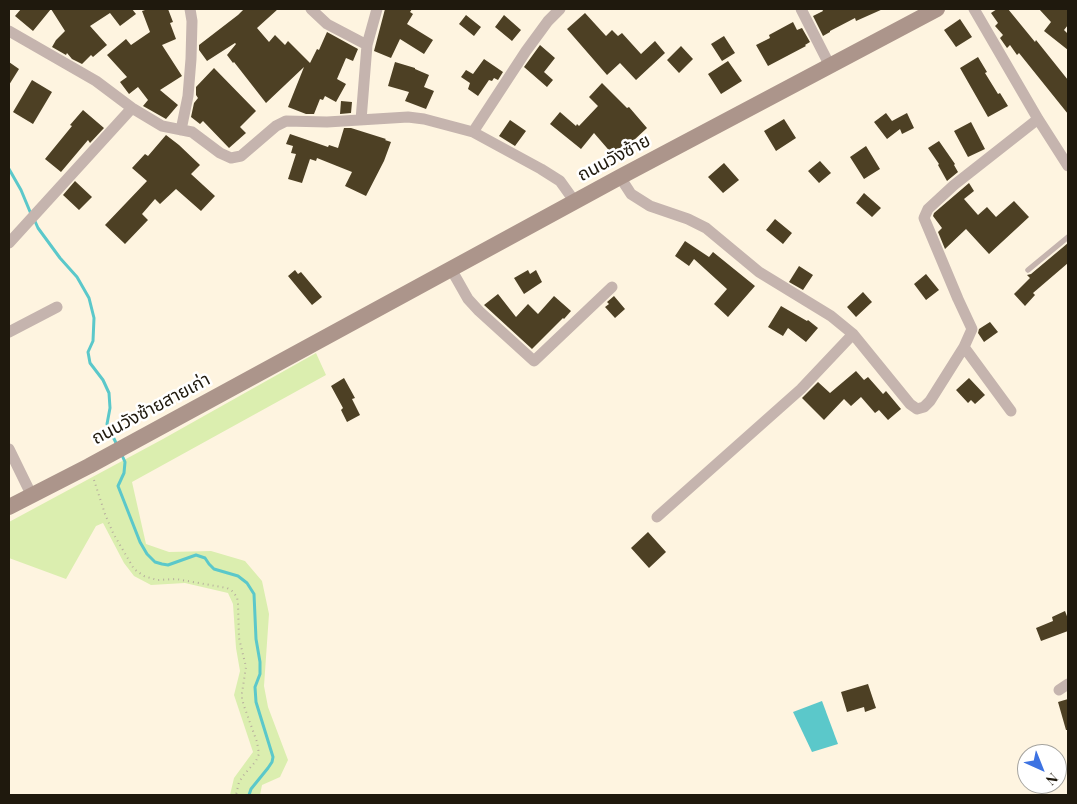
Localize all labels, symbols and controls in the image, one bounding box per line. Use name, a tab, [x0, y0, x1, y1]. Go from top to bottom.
street label: ถนนวังซ้าย	[574, 130, 654, 186]
street label: ถนนวังซ้ายสายเก่า	[88, 369, 214, 449]
north arrow	[1017, 744, 1067, 794]
text: N	[1042, 769, 1062, 790]

